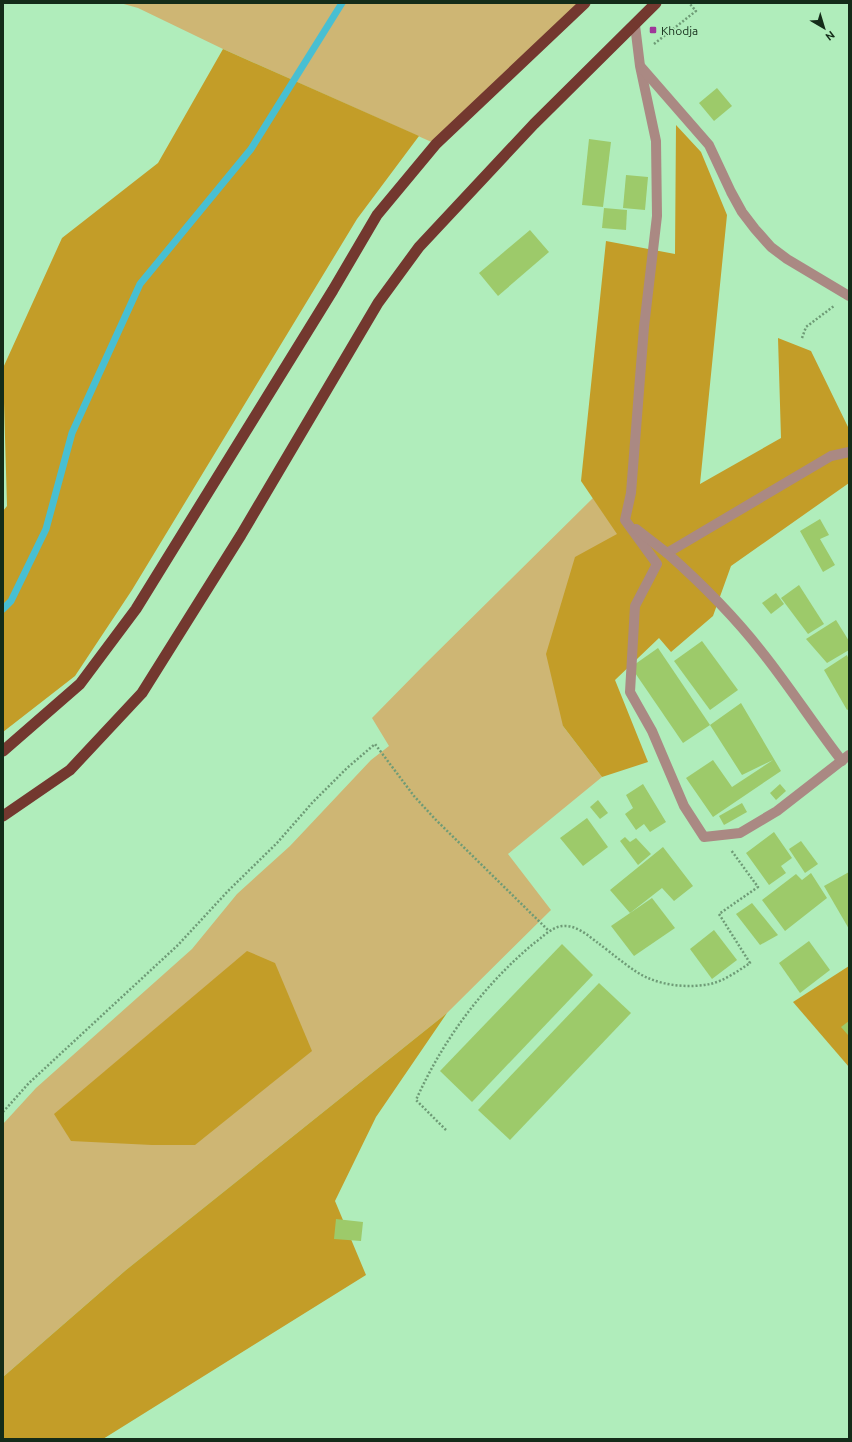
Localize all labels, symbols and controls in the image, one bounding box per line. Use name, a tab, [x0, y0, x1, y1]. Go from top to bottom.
north arrow	[804, 8, 844, 48]
place label: Khodja	[661, 24, 698, 37]
marker: Khodja	[648, 25, 658, 35]
text: N	[823, 29, 837, 43]

